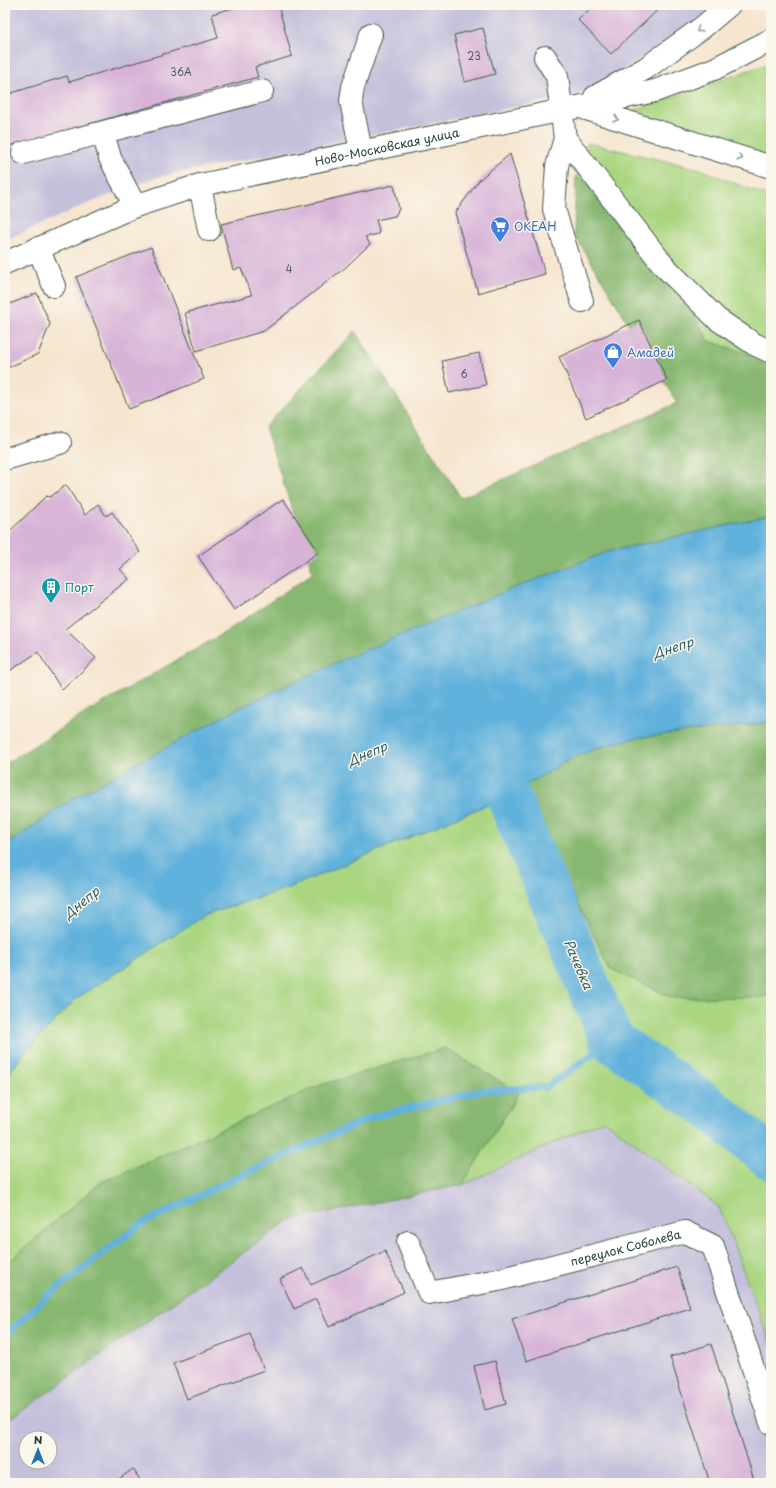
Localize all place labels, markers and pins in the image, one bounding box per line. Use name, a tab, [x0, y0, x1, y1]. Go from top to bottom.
supermarket icon: ОКЕАН	[489, 215, 511, 243]
place label: ОКЕАН	[514, 217, 557, 235]
shop icon: Амадей	[602, 341, 624, 369]
place label: Амадей	[627, 343, 674, 361]
building icon: Порт	[40, 576, 62, 604]
place label: Порт	[65, 578, 94, 596]

